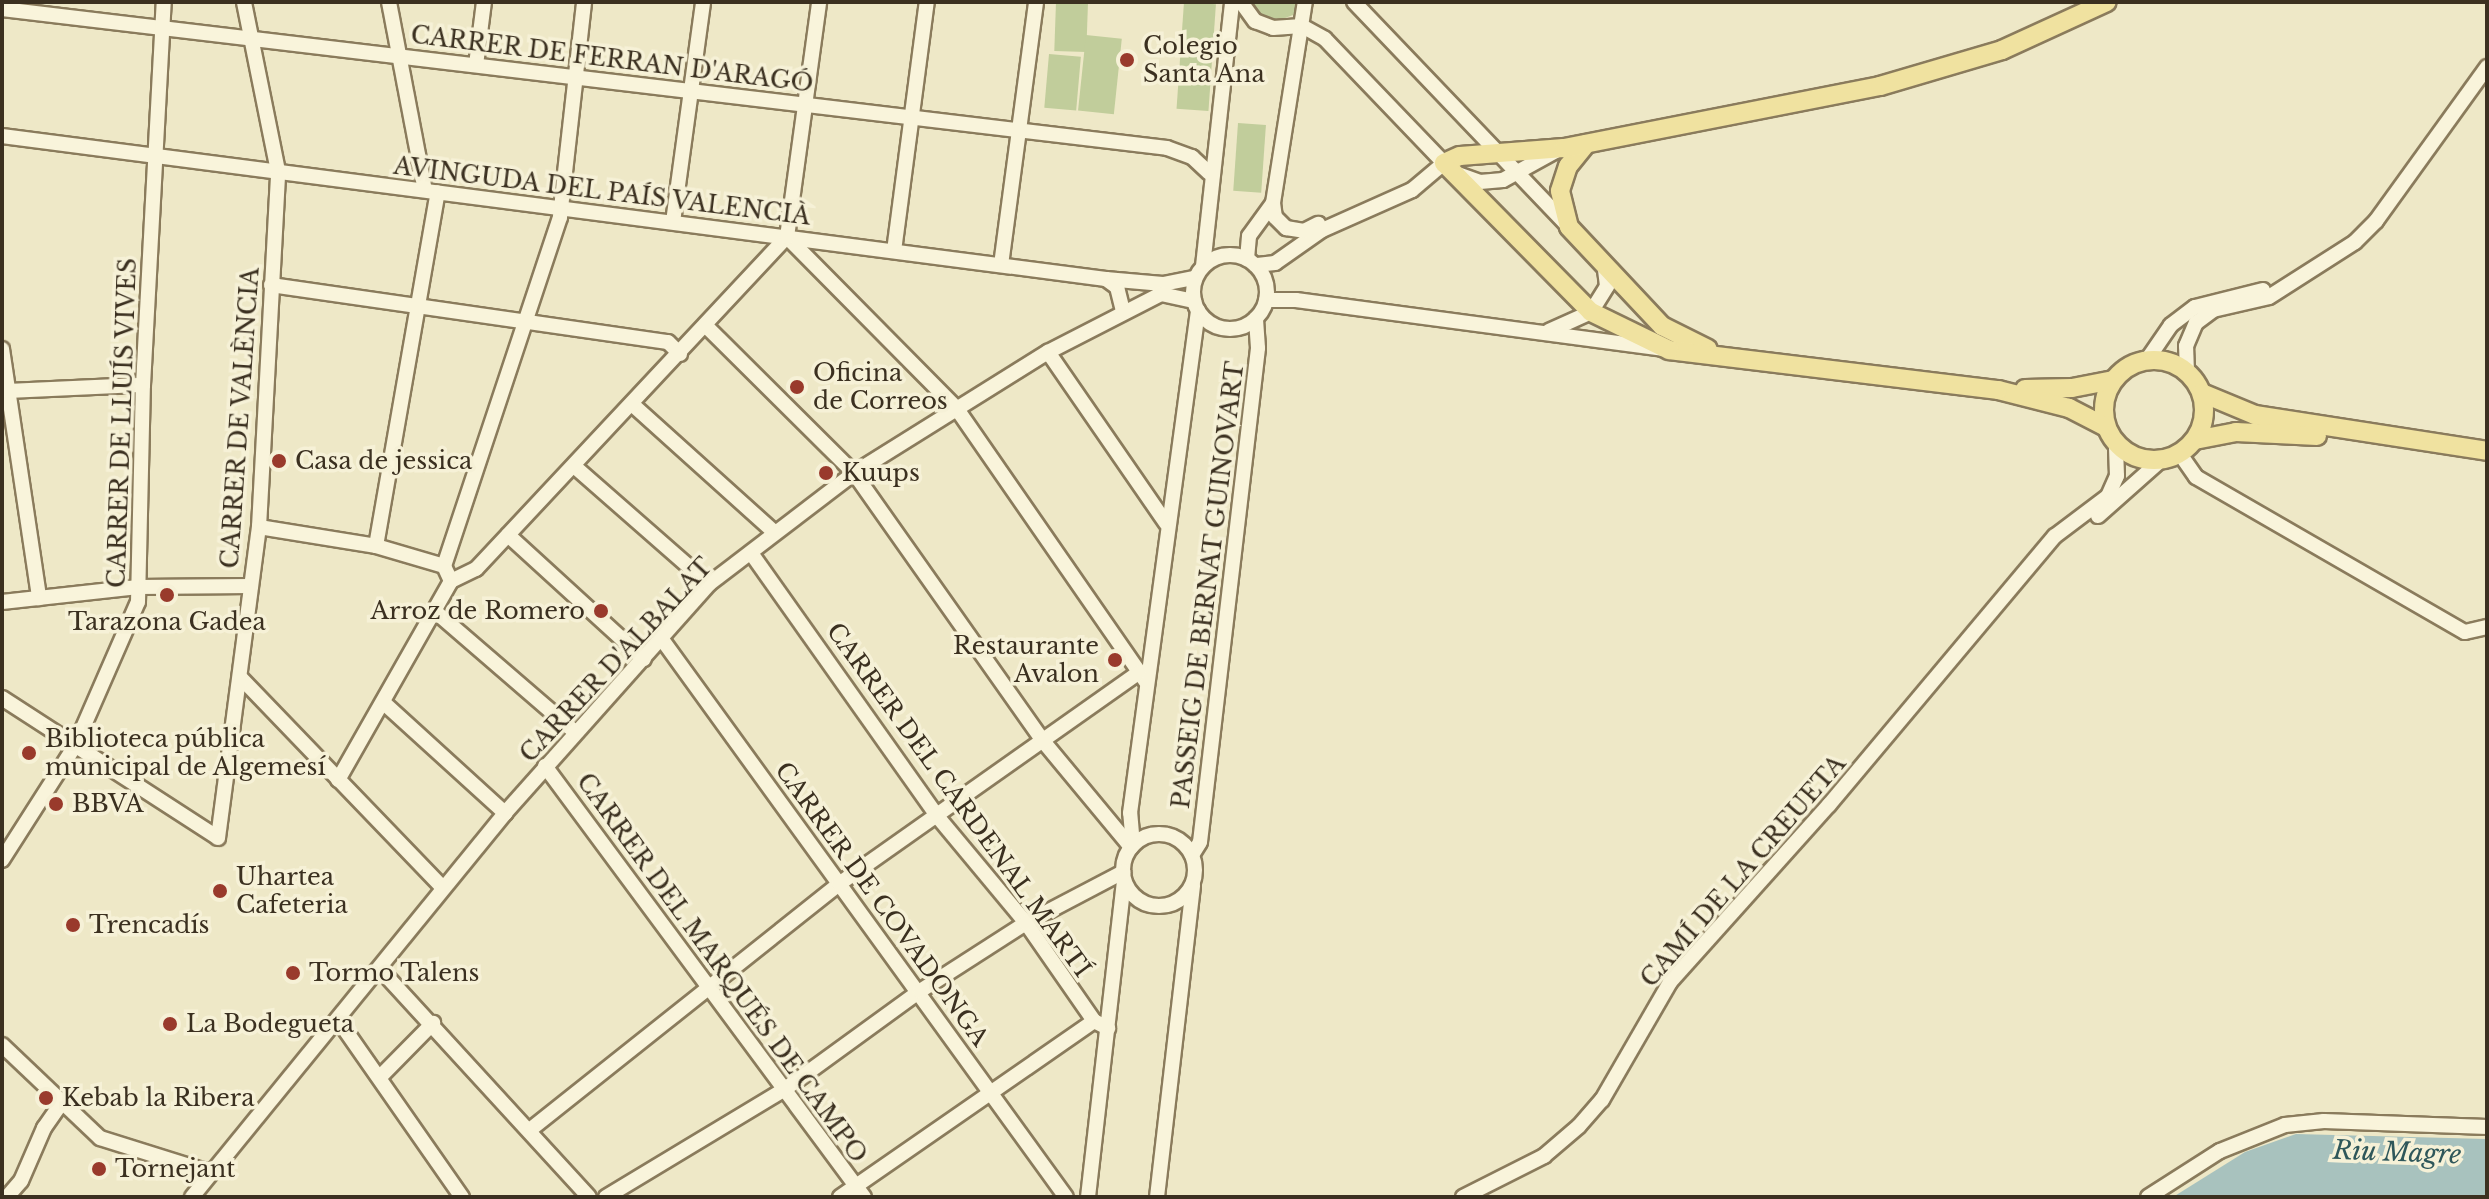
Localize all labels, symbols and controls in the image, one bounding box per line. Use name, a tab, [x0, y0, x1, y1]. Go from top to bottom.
street label: CARRER DE FERRAN D'ARAGÓ	[409, 20, 815, 98]
place label: Colegio Santa Ana	[1143, 32, 1266, 88]
marker: Colegio Santa Ana	[1118, 51, 1136, 69]
street label: AVINGUDA DEL PAÍS VALENCIÀ	[391, 151, 813, 231]
street label: CARRER DE LLUÍS VIVES	[102, 257, 142, 589]
street label: CARRER DE VALÈNCIA	[215, 266, 265, 570]
place label: Oficina de Correos	[813, 359, 948, 415]
street label: PASSEIG DE BERNAT GUINOVART	[1166, 359, 1250, 811]
marker: Oficina de Correos	[788, 378, 806, 396]
place label: Casa de jessica	[295, 447, 473, 475]
marker: Casa de jessica	[270, 452, 288, 470]
place label: Kuups	[842, 459, 920, 487]
marker: Kuups	[817, 464, 835, 482]
street label: CARRER D'ALBALAT	[514, 552, 718, 768]
marker: Tarazona Gadea	[158, 586, 176, 604]
place label: Arroz de Romero	[370, 597, 585, 625]
marker: Arroz de Romero	[592, 602, 610, 620]
place label: Tarazona Gadea	[68, 608, 266, 636]
street label: CARRER DEL CARDENAL MARTÍ	[820, 616, 1098, 984]
place label: Restaurante Avalon	[953, 632, 1099, 688]
marker: Restaurante Avalon	[1106, 651, 1124, 669]
place label: Biblioteca pública municipal de Algemesí	[45, 725, 327, 781]
marker: Biblioteca pública municipal de Algemesí	[20, 744, 38, 762]
street label: CAMÍ DE LA CREUETA	[1634, 749, 1852, 993]
street label: CARRER DE COVADONGA	[769, 756, 995, 1052]
street label: CARRER DEL MARQUÉS DE CAMPO	[570, 767, 874, 1169]
place label: BBVA	[72, 790, 143, 818]
marker: BBVA	[47, 795, 65, 813]
place label: Uhartea Cafeteria	[236, 863, 348, 919]
marker: Uhartea Cafeteria	[211, 882, 229, 900]
place label: Trencadís	[89, 911, 209, 939]
marker: Trencadís	[64, 916, 82, 934]
place label: Tormo Talens	[309, 959, 480, 987]
marker: Tormo Talens	[284, 964, 302, 982]
place label: La Bodegueta	[186, 1010, 354, 1038]
marker: La Bodegueta	[161, 1015, 179, 1033]
place label: Kebab la Ribera	[62, 1084, 255, 1112]
marker: Kebab la Ribera	[37, 1089, 55, 1107]
water label: Riu Magre	[2332, 1135, 2462, 1171]
place label: Tornejant	[115, 1155, 235, 1183]
marker: Tornejant	[90, 1160, 108, 1178]

